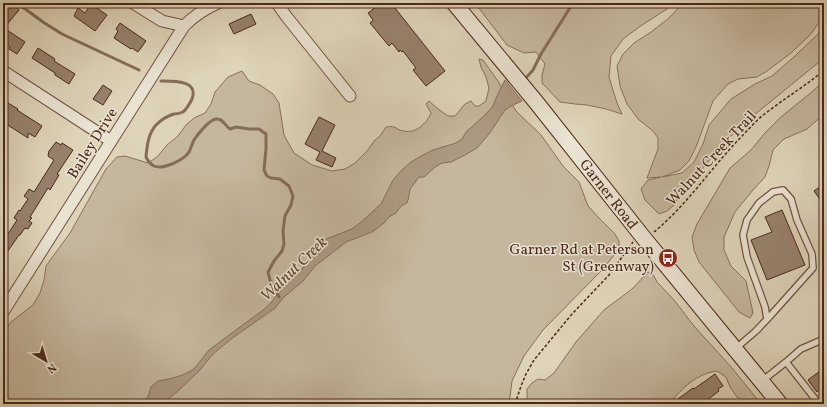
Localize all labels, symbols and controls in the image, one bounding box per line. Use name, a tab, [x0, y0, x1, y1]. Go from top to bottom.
street label: Bailey Drive	[63, 104, 123, 183]
street label: Walnut Creek Trail	[662, 107, 762, 211]
street label: Garner Road	[574, 155, 642, 234]
water label: Walnut Creek	[256, 232, 333, 307]
place label: Garner Rd at Peterson St (Greenway)	[510, 240, 654, 278]
bus stop icon: Garner Rd at Peterson St (Greenway)	[657, 247, 679, 269]
north arrow	[26, 341, 66, 381]
text: N	[43, 359, 59, 376]

